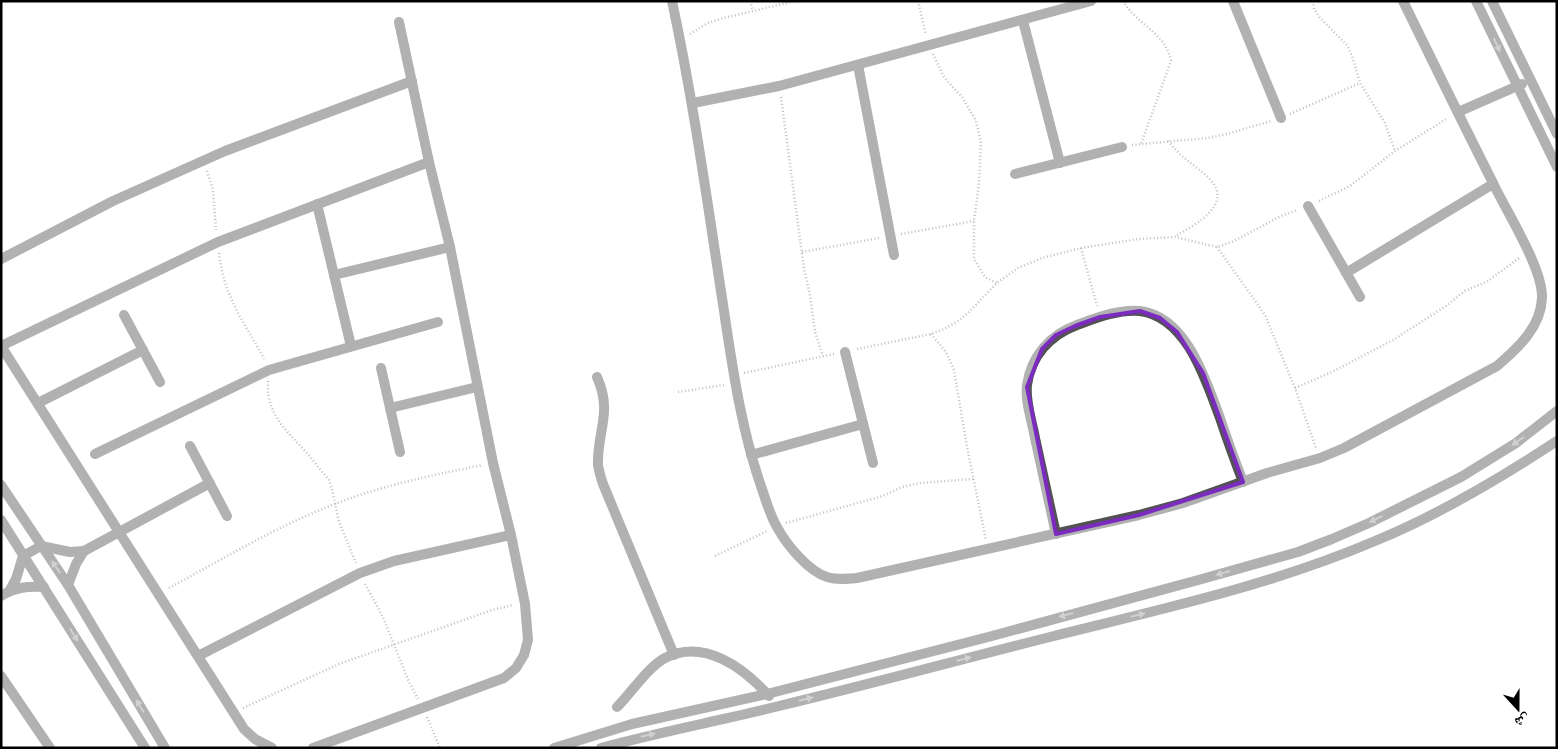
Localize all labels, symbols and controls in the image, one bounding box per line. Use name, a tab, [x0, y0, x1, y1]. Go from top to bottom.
one-way arrow	[1493, 38, 1501, 52]
one-way arrow	[1511, 436, 1525, 446]
one-way arrow	[1369, 515, 1383, 523]
one-way arrow	[51, 560, 60, 574]
one-way arrow	[1215, 570, 1230, 578]
one-way arrow	[1131, 611, 1146, 619]
one-way arrow	[1058, 612, 1073, 620]
one-way arrow	[69, 628, 79, 642]
one-way arrow	[956, 654, 971, 662]
north arrow	[1493, 684, 1543, 734]
one-way arrow	[799, 695, 814, 703]
one-way arrow	[135, 699, 144, 712]
text: ش	[1512, 710, 1532, 731]
one-way arrow	[640, 731, 656, 739]

